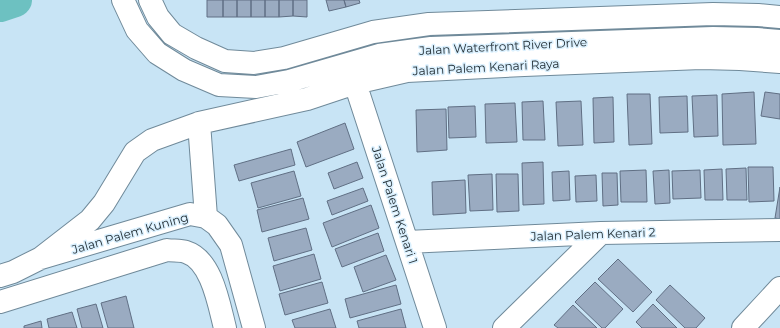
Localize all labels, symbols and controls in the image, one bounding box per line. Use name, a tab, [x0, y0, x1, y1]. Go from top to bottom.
street label: Jalan Waterfront River Drive	[418, 34, 587, 58]
street label: Jalan Palem Kenari Raya	[411, 56, 560, 78]
street label: Jalan Palem Kenari 1	[369, 143, 421, 266]
street label: Jalan Palem Kuning	[69, 209, 190, 257]
street label: Jalan Palem Kenari 2	[529, 224, 656, 244]

